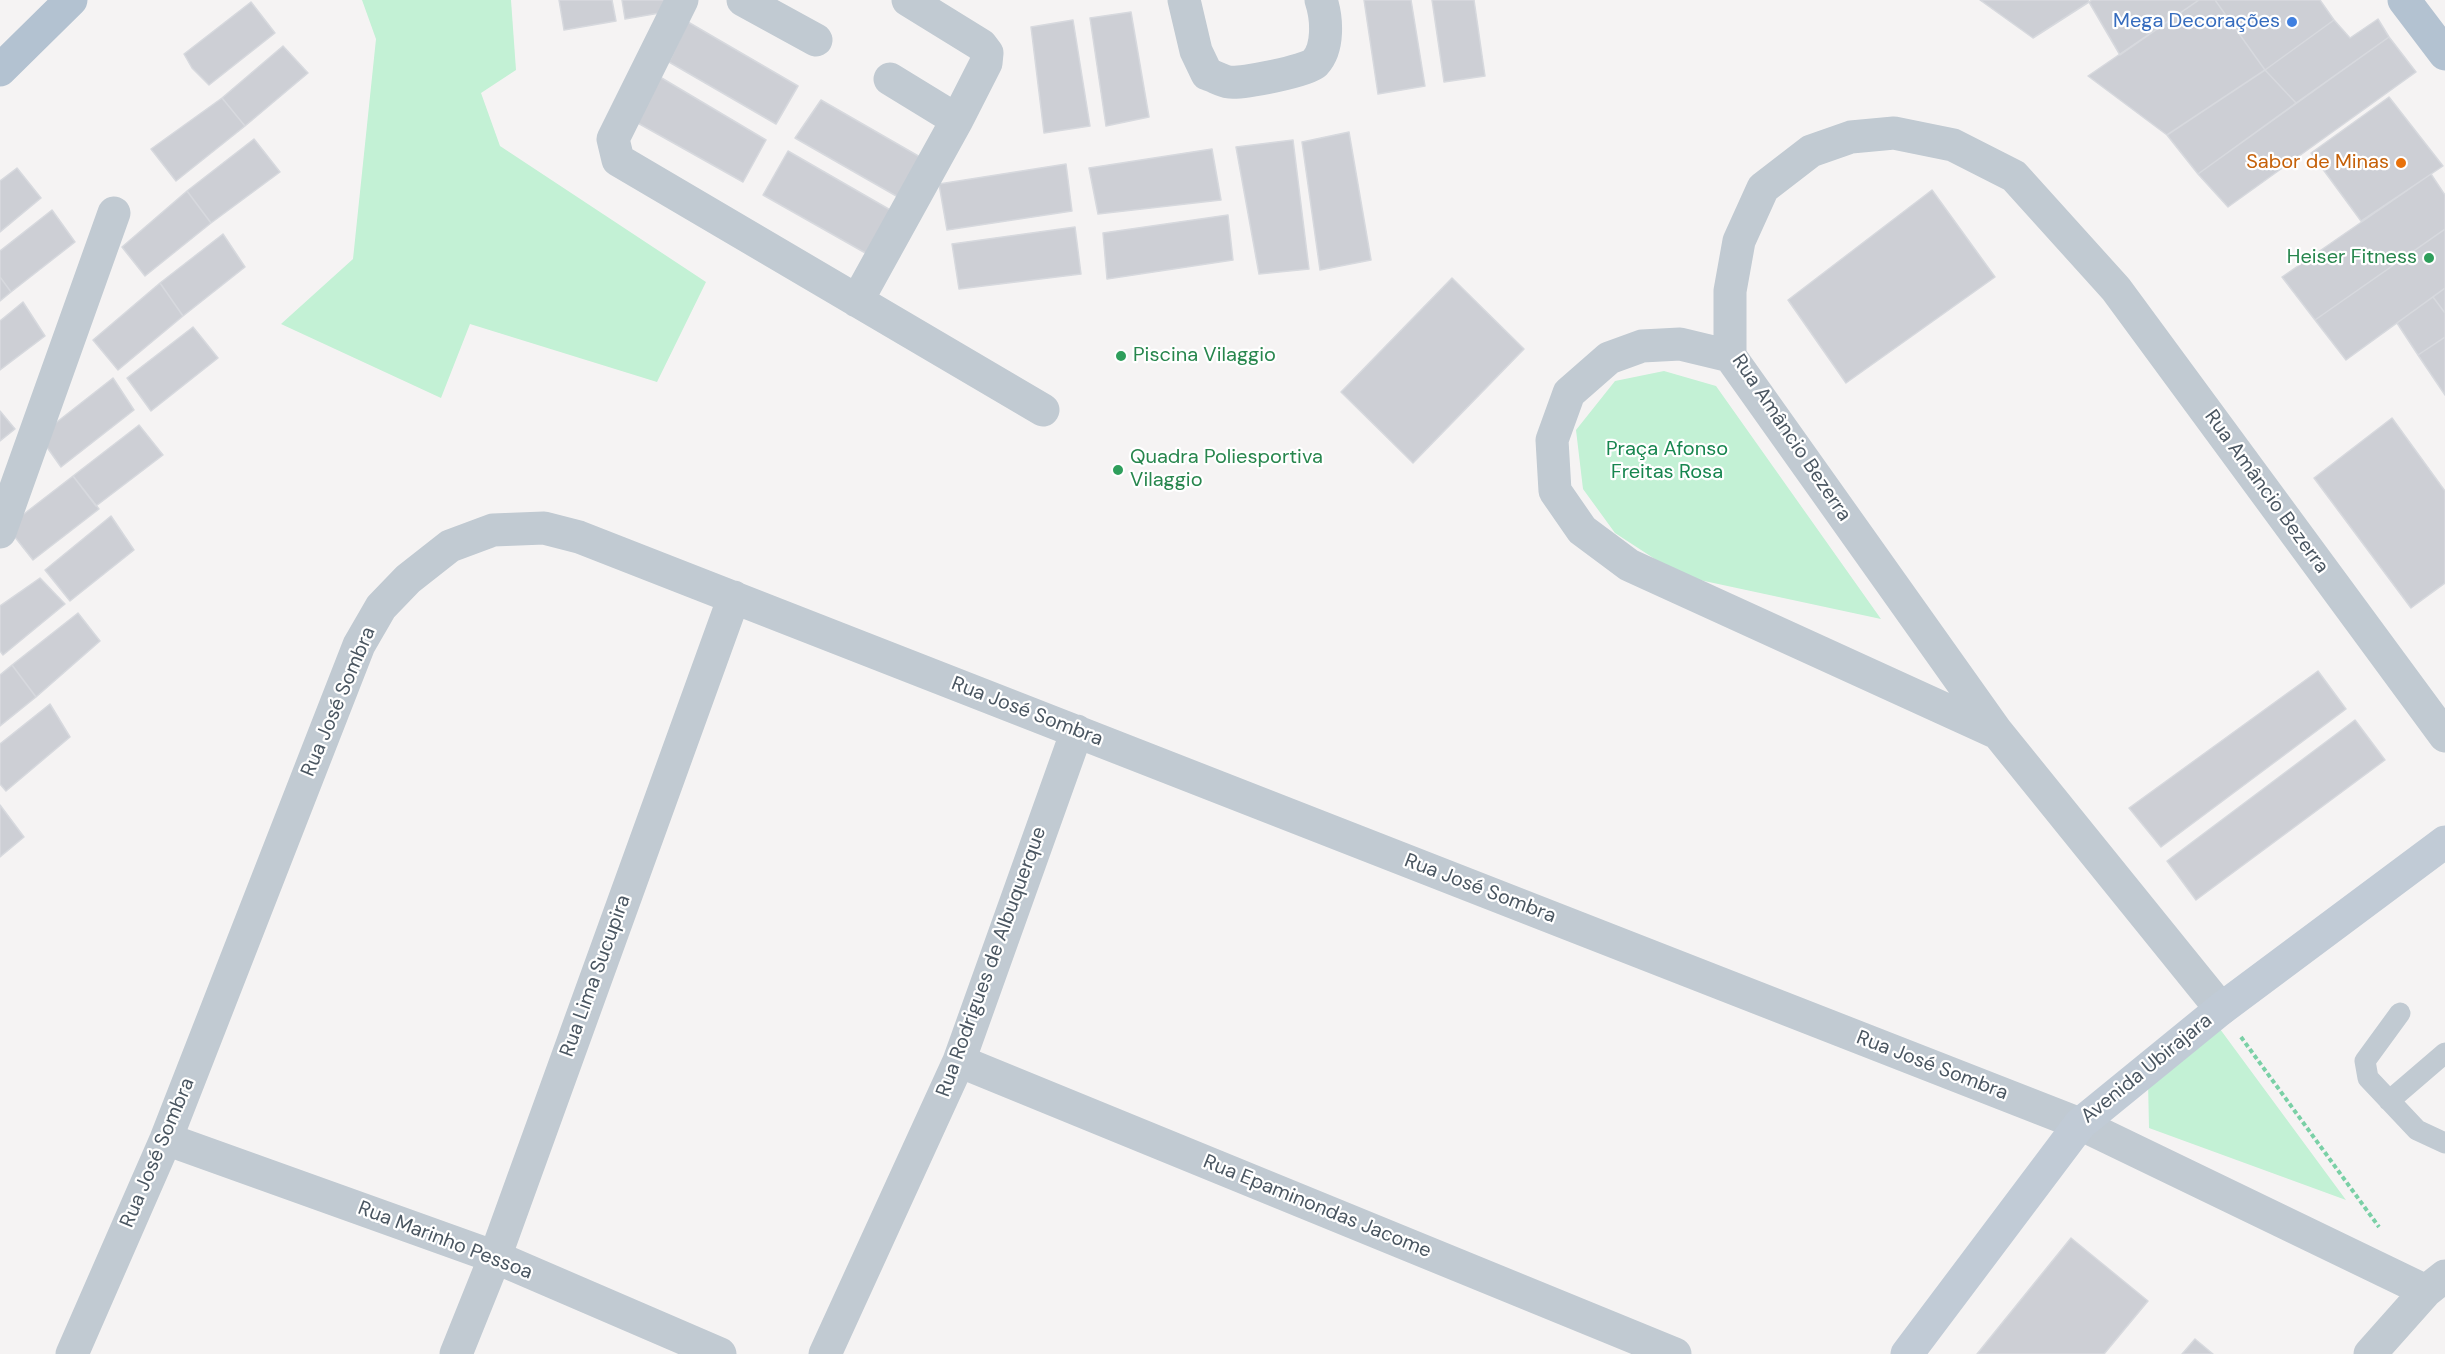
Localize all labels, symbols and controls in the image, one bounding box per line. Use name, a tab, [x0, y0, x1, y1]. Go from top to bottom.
place label: Mega Decorações	[2113, 10, 2280, 34]
marker: Mega Decorações	[2285, 15, 2299, 29]
place label: Sabor de Minas	[2246, 151, 2389, 175]
marker: Sabor de Minas	[2394, 156, 2408, 170]
place label: Heiser Fitness	[2287, 246, 2417, 270]
marker: Heiser Fitness	[2422, 251, 2436, 265]
place label: Piscina Vilaggio	[1133, 344, 1276, 368]
marker: Piscina Vilaggio	[1114, 349, 1128, 363]
street label: Rua Amâncio Bezerra	[1726, 350, 1856, 526]
street label: Rua Amâncio Bezerra	[2199, 406, 2333, 578]
park label: Praça Afonso Freitas Rosa	[1606, 438, 1728, 485]
place label: Quadra Poliesportiva Vilaggio	[1130, 446, 1323, 493]
marker: Quadra Poliesportiva Vilaggio	[1111, 463, 1125, 477]
street label: Rua José Sombra	[297, 624, 381, 780]
street label: Rua José Sombra	[948, 672, 1106, 752]
street label: Rua Rodrigues de Albuquerque	[932, 824, 1052, 1100]
street label: Rua José Sombra	[1401, 849, 1559, 929]
street label: Rua Lima Sucupira	[556, 892, 636, 1060]
street label: Avenida Ubirajara	[2077, 1009, 2217, 1129]
street label: Rua José Sombra	[1853, 1026, 2011, 1106]
street label: Rua José Sombra	[116, 1075, 200, 1231]
street label: Rua Epaminondas Jacome	[1199, 1150, 1435, 1264]
street label: Rua Marinho Pessoa	[354, 1197, 536, 1285]

